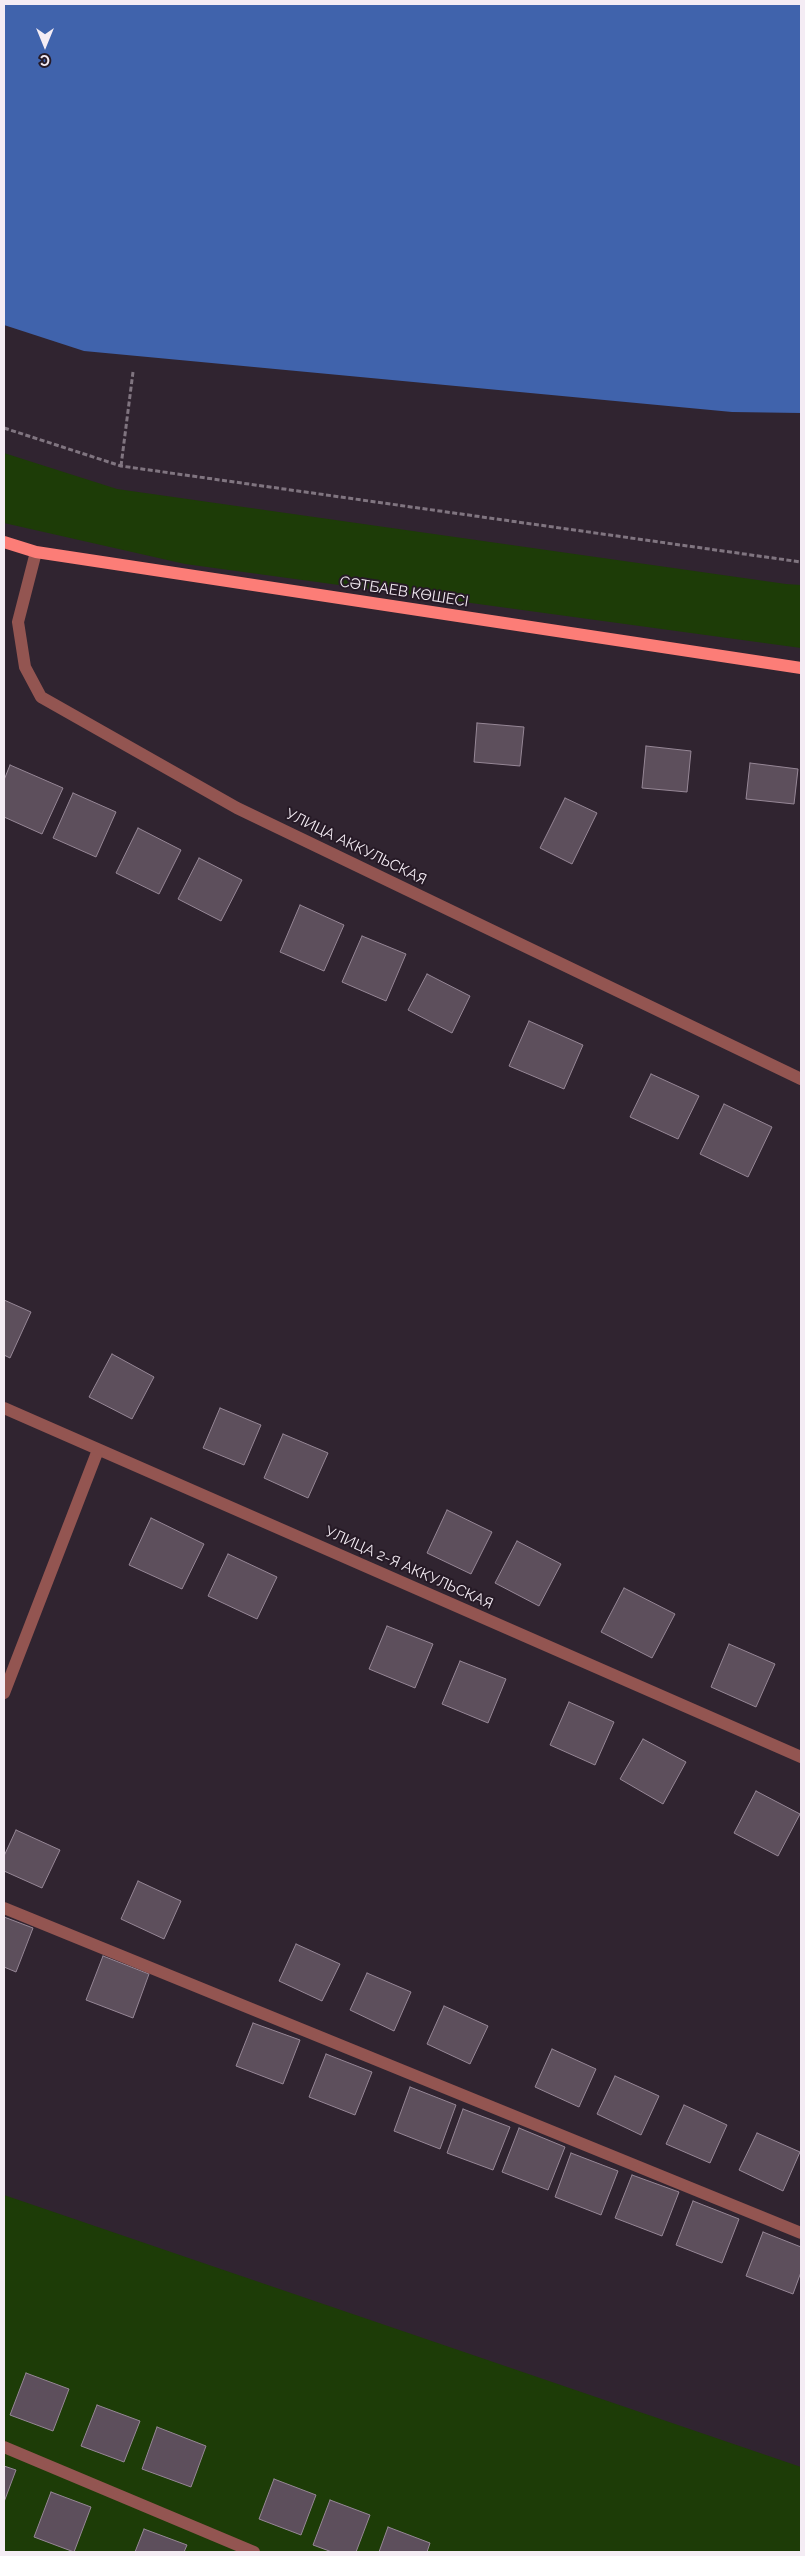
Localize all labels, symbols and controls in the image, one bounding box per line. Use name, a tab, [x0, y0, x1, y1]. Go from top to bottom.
north arrow	[20, 20, 70, 70]
text: С	[40, 52, 50, 68]
street label: СӘТБАЕВ КӨШЕСІ	[338, 573, 470, 611]
street label: УЛИЦА АККУЛЬСКАЯ	[283, 805, 429, 889]
street label: УЛИЦА 2-Я АККУЛЬСКАЯ	[322, 1523, 496, 1613]

